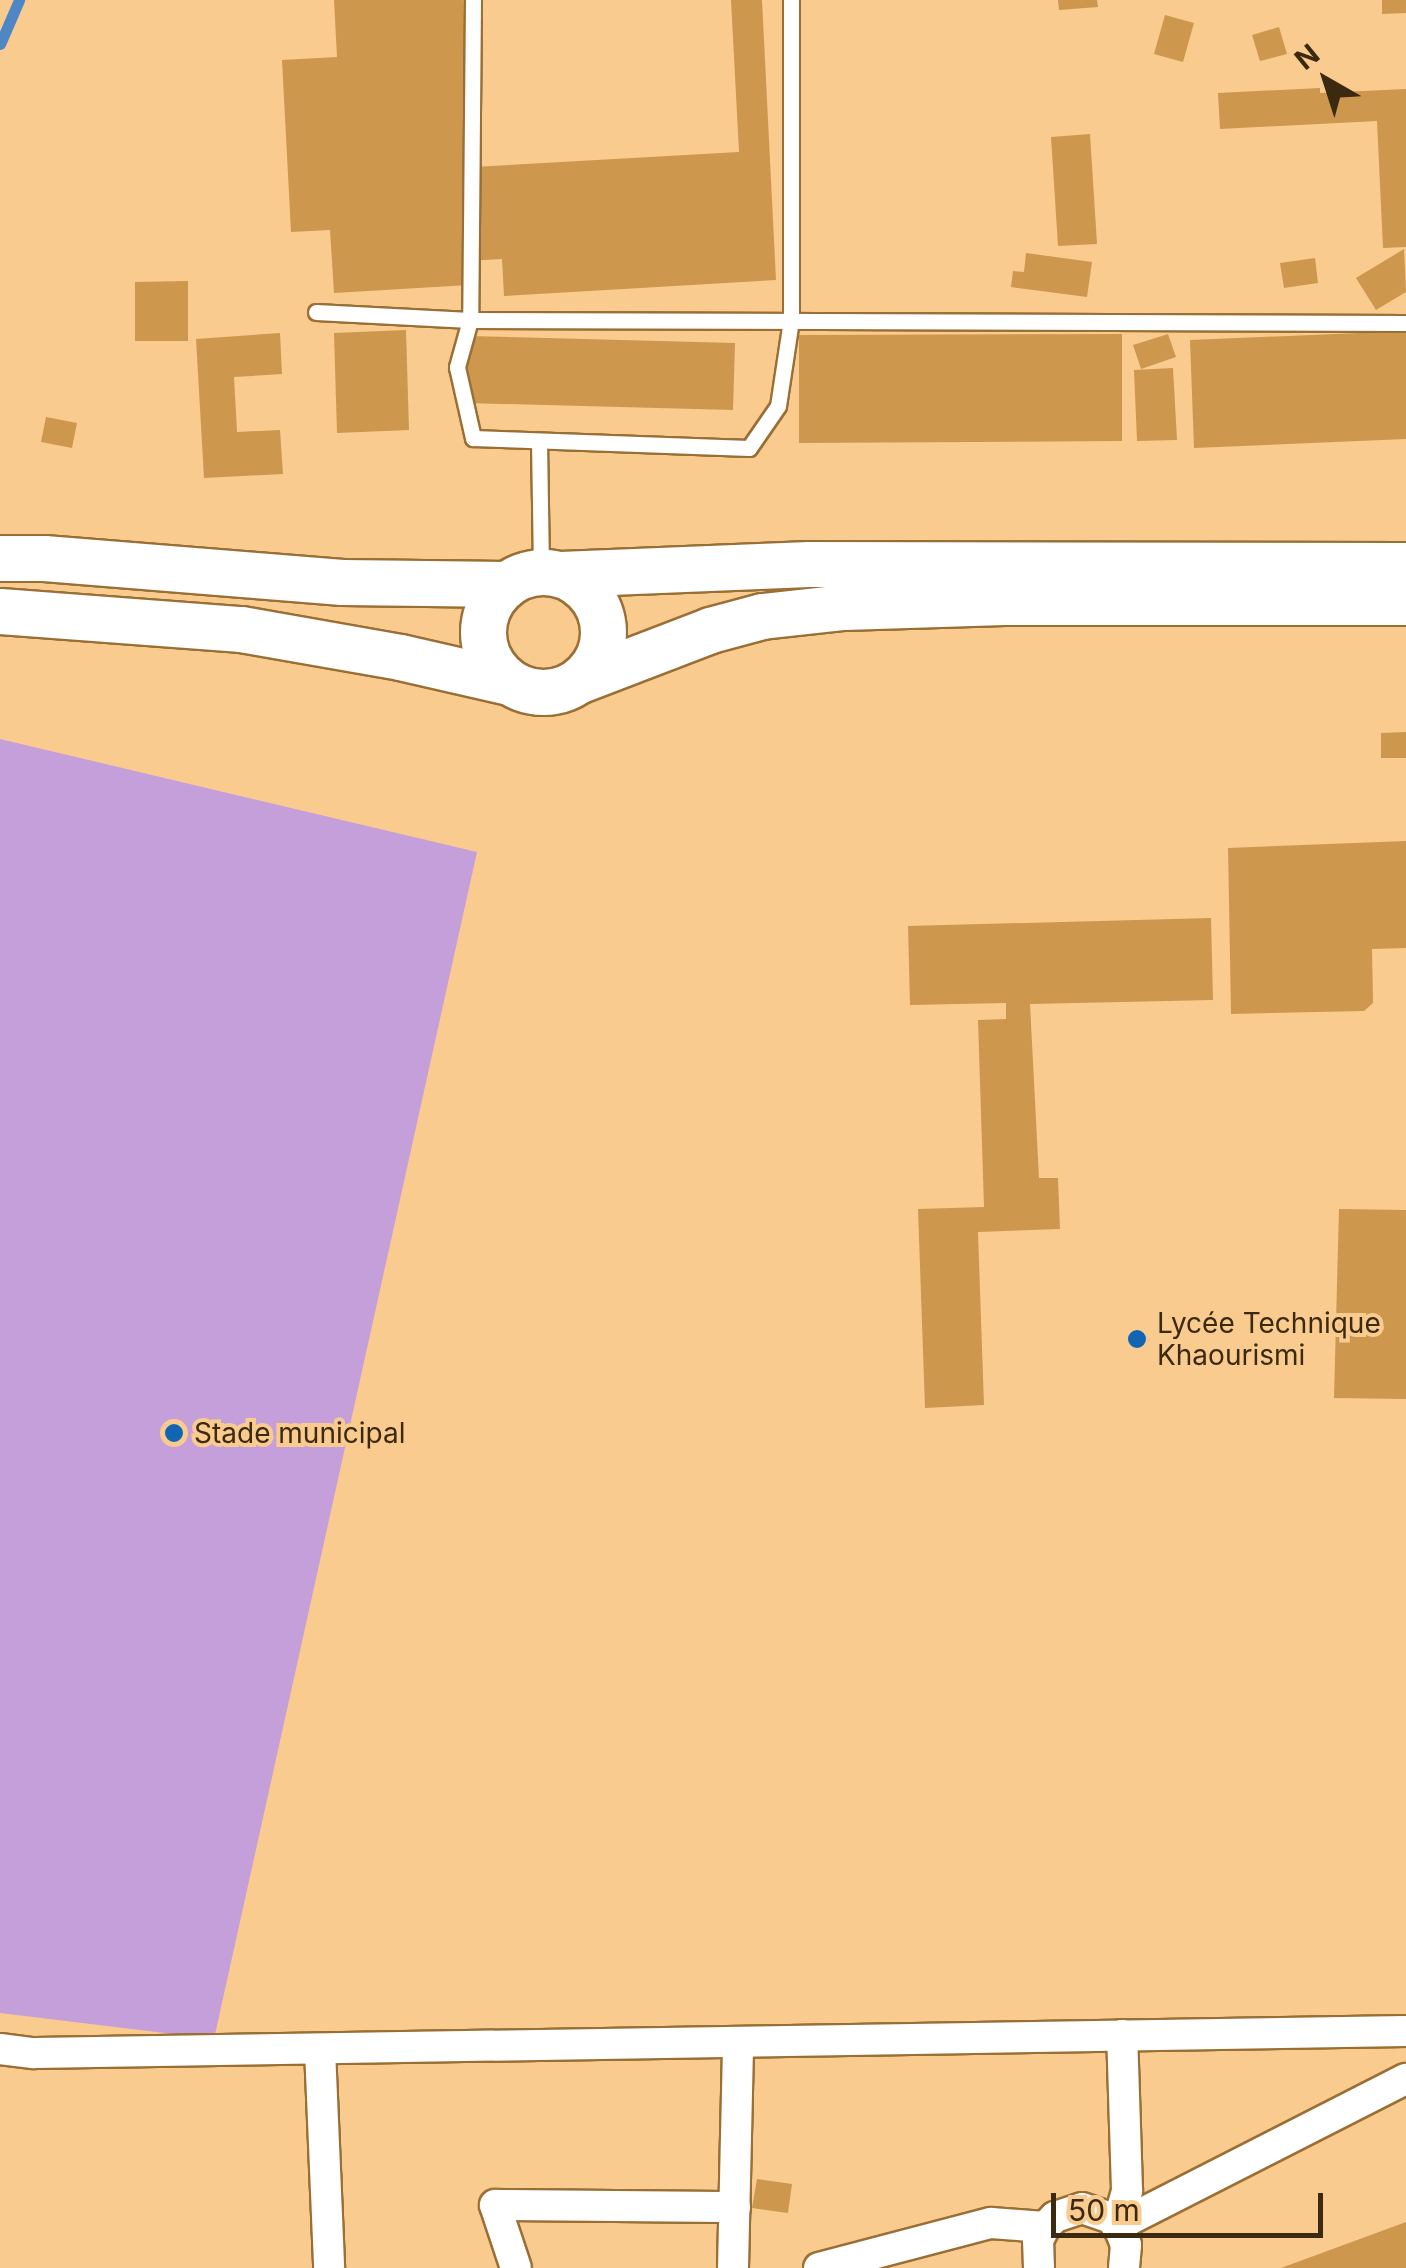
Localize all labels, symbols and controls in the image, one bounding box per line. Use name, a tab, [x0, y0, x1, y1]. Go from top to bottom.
north arrow	[1276, 30, 1376, 130]
text: N	[1288, 37, 1326, 77]
place label: Lycée Technique Khaourismi	[1157, 1306, 1381, 1372]
marker: Lycée Technique Khaourismi	[1126, 1328, 1148, 1350]
place label: Stade municipal	[194, 1416, 405, 1450]
marker: Stade municipal	[163, 1422, 185, 1444]
scale bar	[1056, 2173, 1328, 2235]
text: 50 m	[1068, 2192, 1140, 2228]

